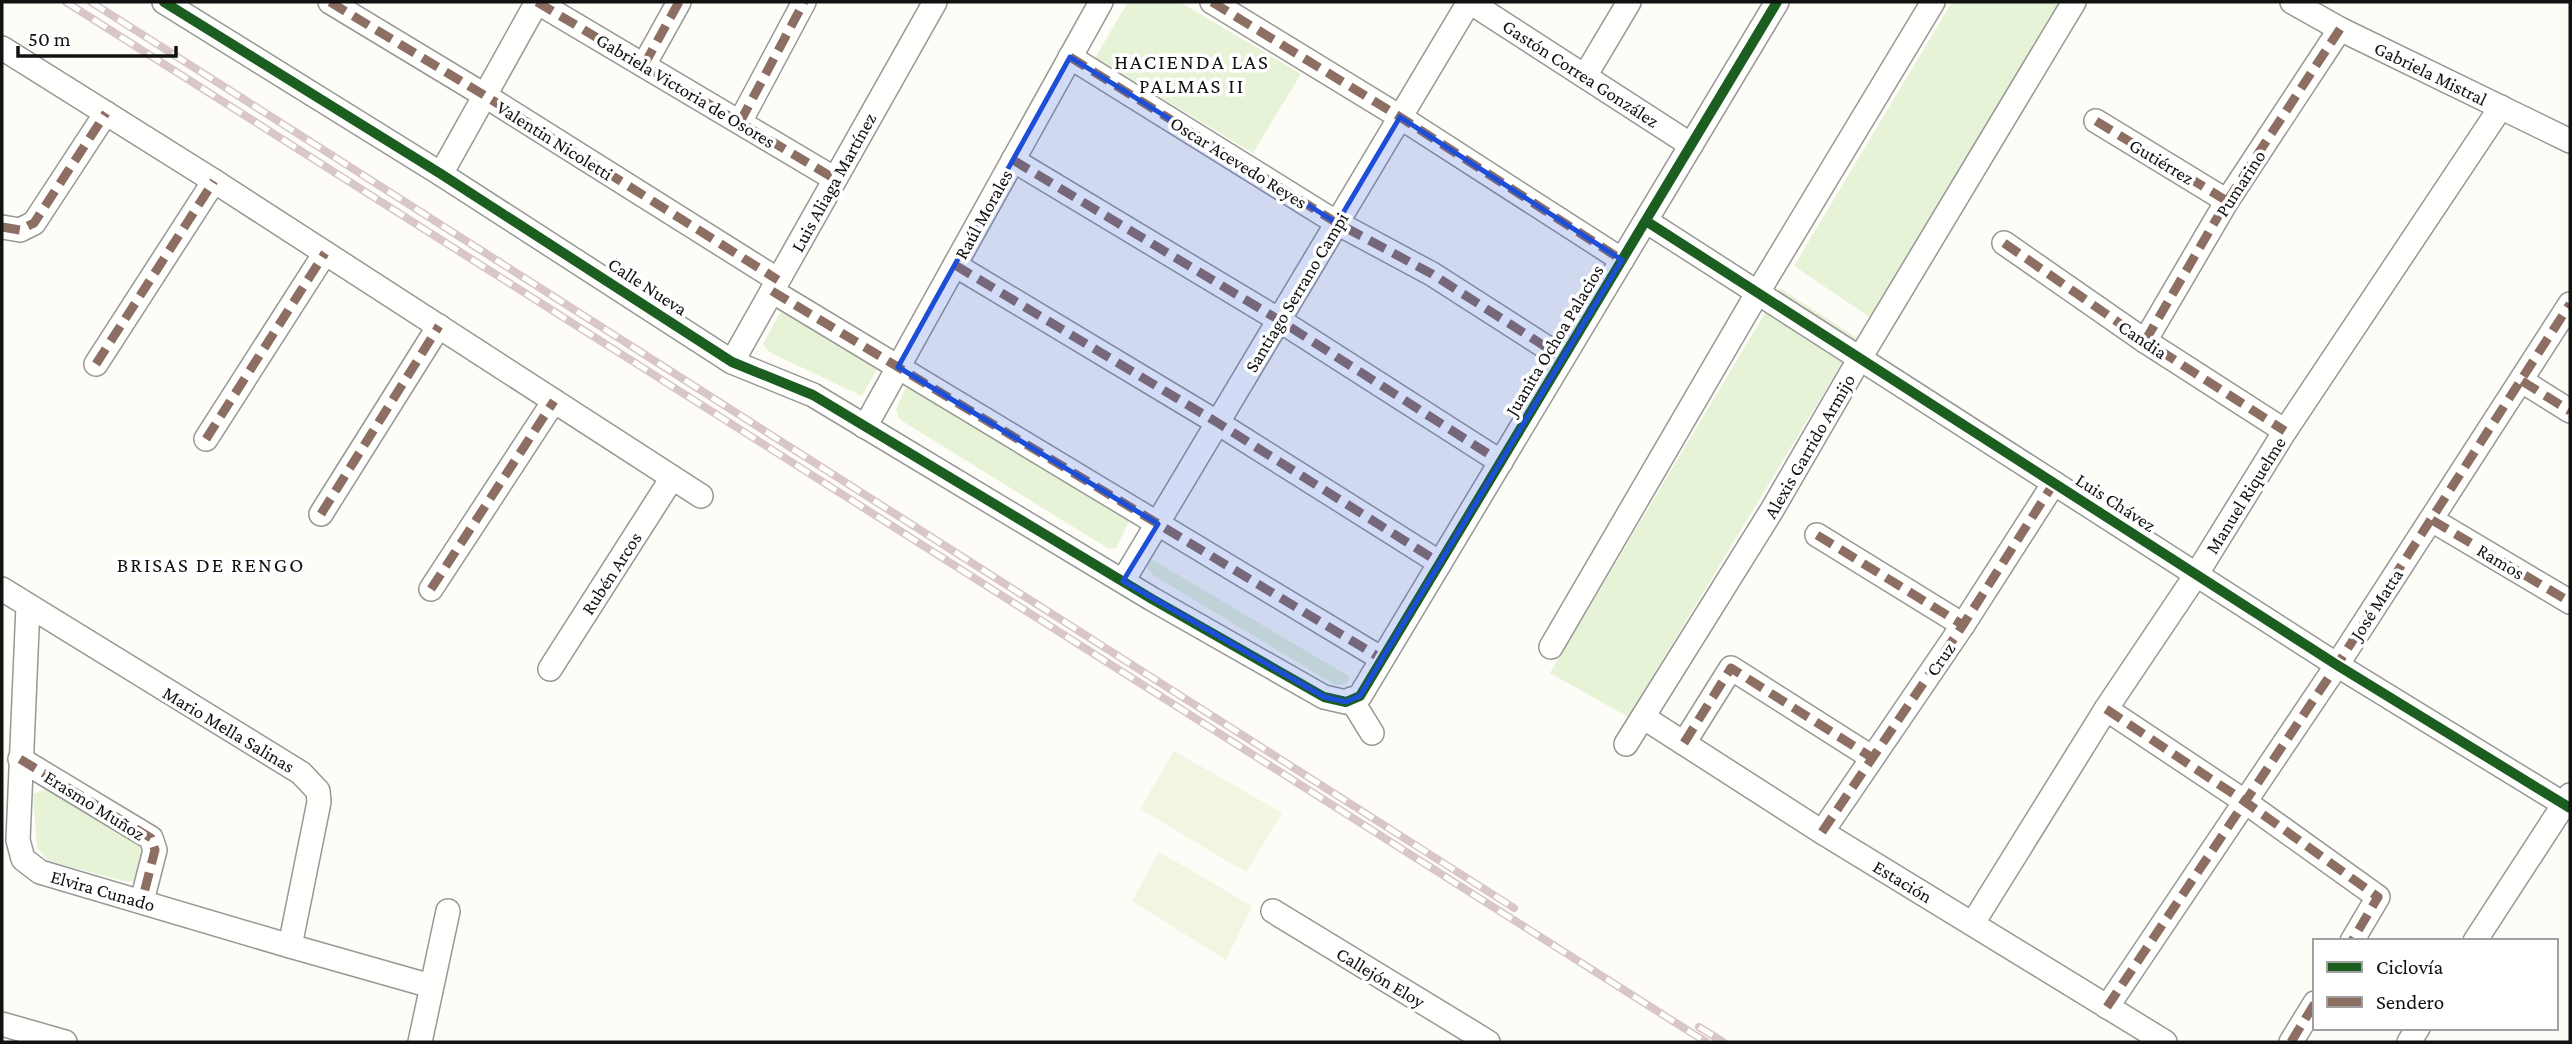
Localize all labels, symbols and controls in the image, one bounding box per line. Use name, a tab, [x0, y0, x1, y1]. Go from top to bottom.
scale bar	[18, 14, 175, 58]
street label: Gastón Correa González	[1499, 15, 1663, 132]
text: 50 m	[28, 27, 71, 51]
street label: Gabriela Victoria de Osores	[593, 29, 779, 152]
street label: Gabriela Mistral	[2371, 37, 2491, 110]
district label: HACIENDA LAS PALMAS II	[1114, 50, 1270, 98]
street label: Valentin Nicoletti	[493, 96, 617, 185]
street label: Luis Aliaga Martínez	[787, 109, 880, 255]
street label: Oscar Acevedo Reyes	[1167, 112, 1311, 213]
street label: Gutiérrez	[2126, 134, 2198, 189]
street label: Pumarino	[2211, 146, 2270, 220]
street label: Raúl Morales	[950, 166, 1017, 263]
street label: Santiago Serrano Campi	[1240, 209, 1352, 376]
street label: Calle Nueva	[604, 253, 691, 320]
street label: Juanita Ochoa Palacios	[1500, 261, 1608, 421]
street label: Candia	[2115, 316, 2171, 363]
street label: Alexis Garrido Armijo	[1760, 370, 1860, 523]
street label: Manuel Riquelme	[2201, 433, 2290, 558]
street label: Luis Chávez	[2072, 469, 2159, 536]
street label: Rubén Arcos	[577, 528, 646, 618]
street label: Ramos	[2473, 539, 2528, 584]
district label: BRISAS DE RENGO	[117, 553, 305, 577]
street label: José Matta	[2345, 565, 2407, 645]
street label: Cruz	[1921, 638, 1959, 680]
street label: Mario Mella Salinas	[159, 682, 298, 777]
street label: Erasmo Muñoz	[41, 766, 149, 845]
street label: Estación	[1869, 856, 1936, 907]
street label: Elvira Cunado	[48, 866, 157, 915]
legend	[2313, 939, 2558, 1030]
street label: Callejón Eloy	[1332, 943, 1429, 1013]
text: Ciclovía	[2376, 955, 2444, 979]
text: Sendero	[2376, 990, 2444, 1014]

